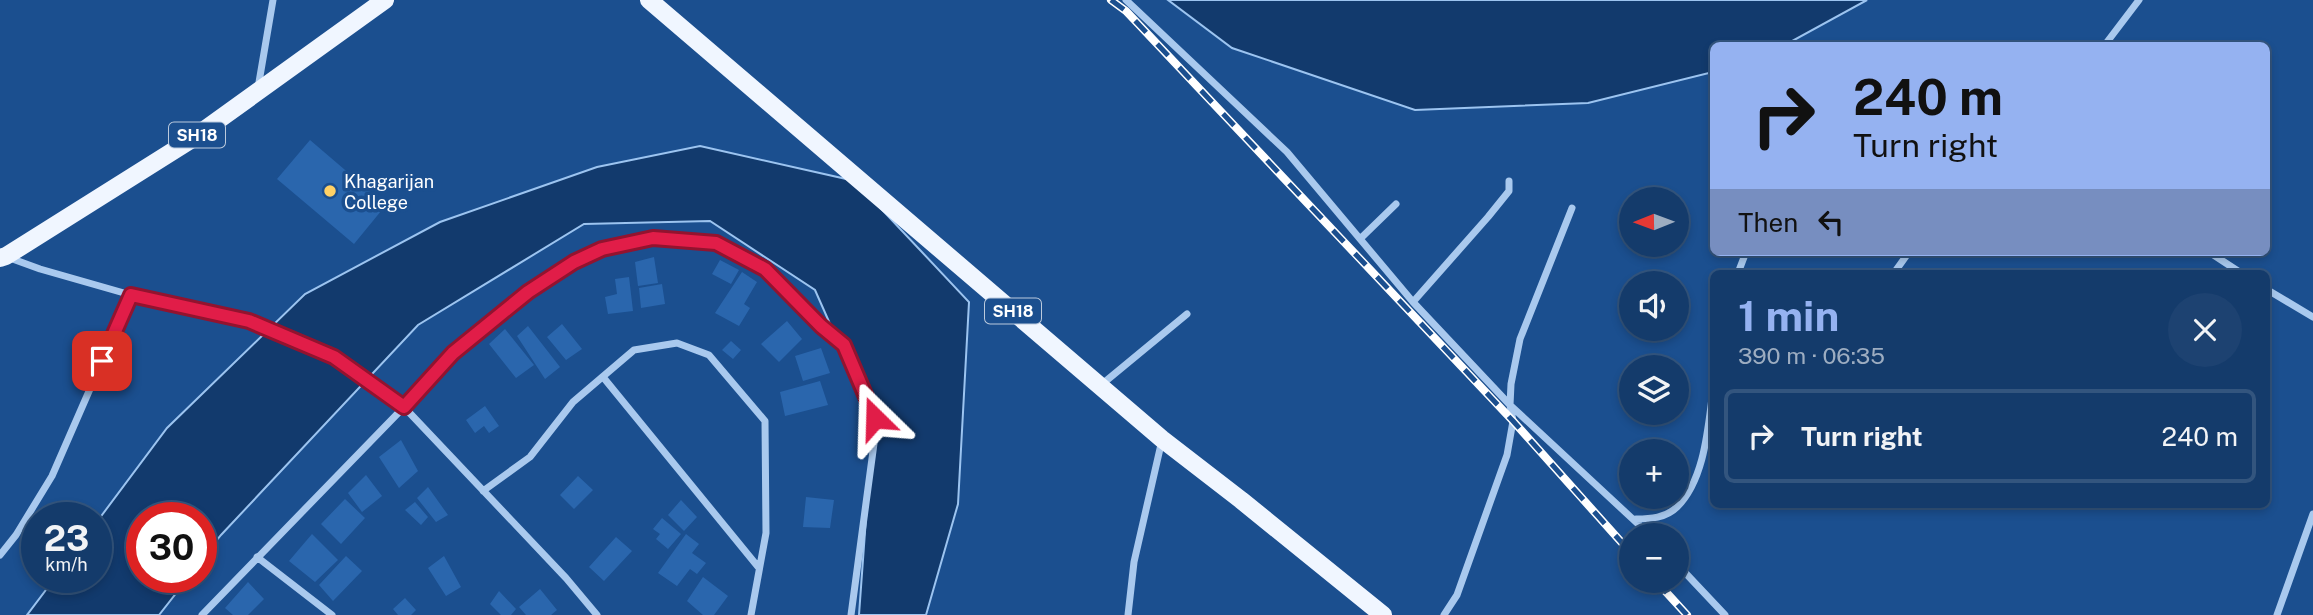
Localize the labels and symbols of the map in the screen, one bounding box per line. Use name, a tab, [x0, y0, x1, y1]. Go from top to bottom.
road number: SH18	[169, 122, 225, 148]
place label: Khagarijan College	[344, 171, 434, 213]
marker: Khagarijan College	[322, 183, 338, 199]
north arrow	[1619, 187, 1689, 257]
road number: SH18	[985, 298, 1041, 324]
pin	[72, 331, 132, 391]
position arrow	[838, 381, 912, 455]
speed limit sign: 30	[126, 502, 217, 593]

